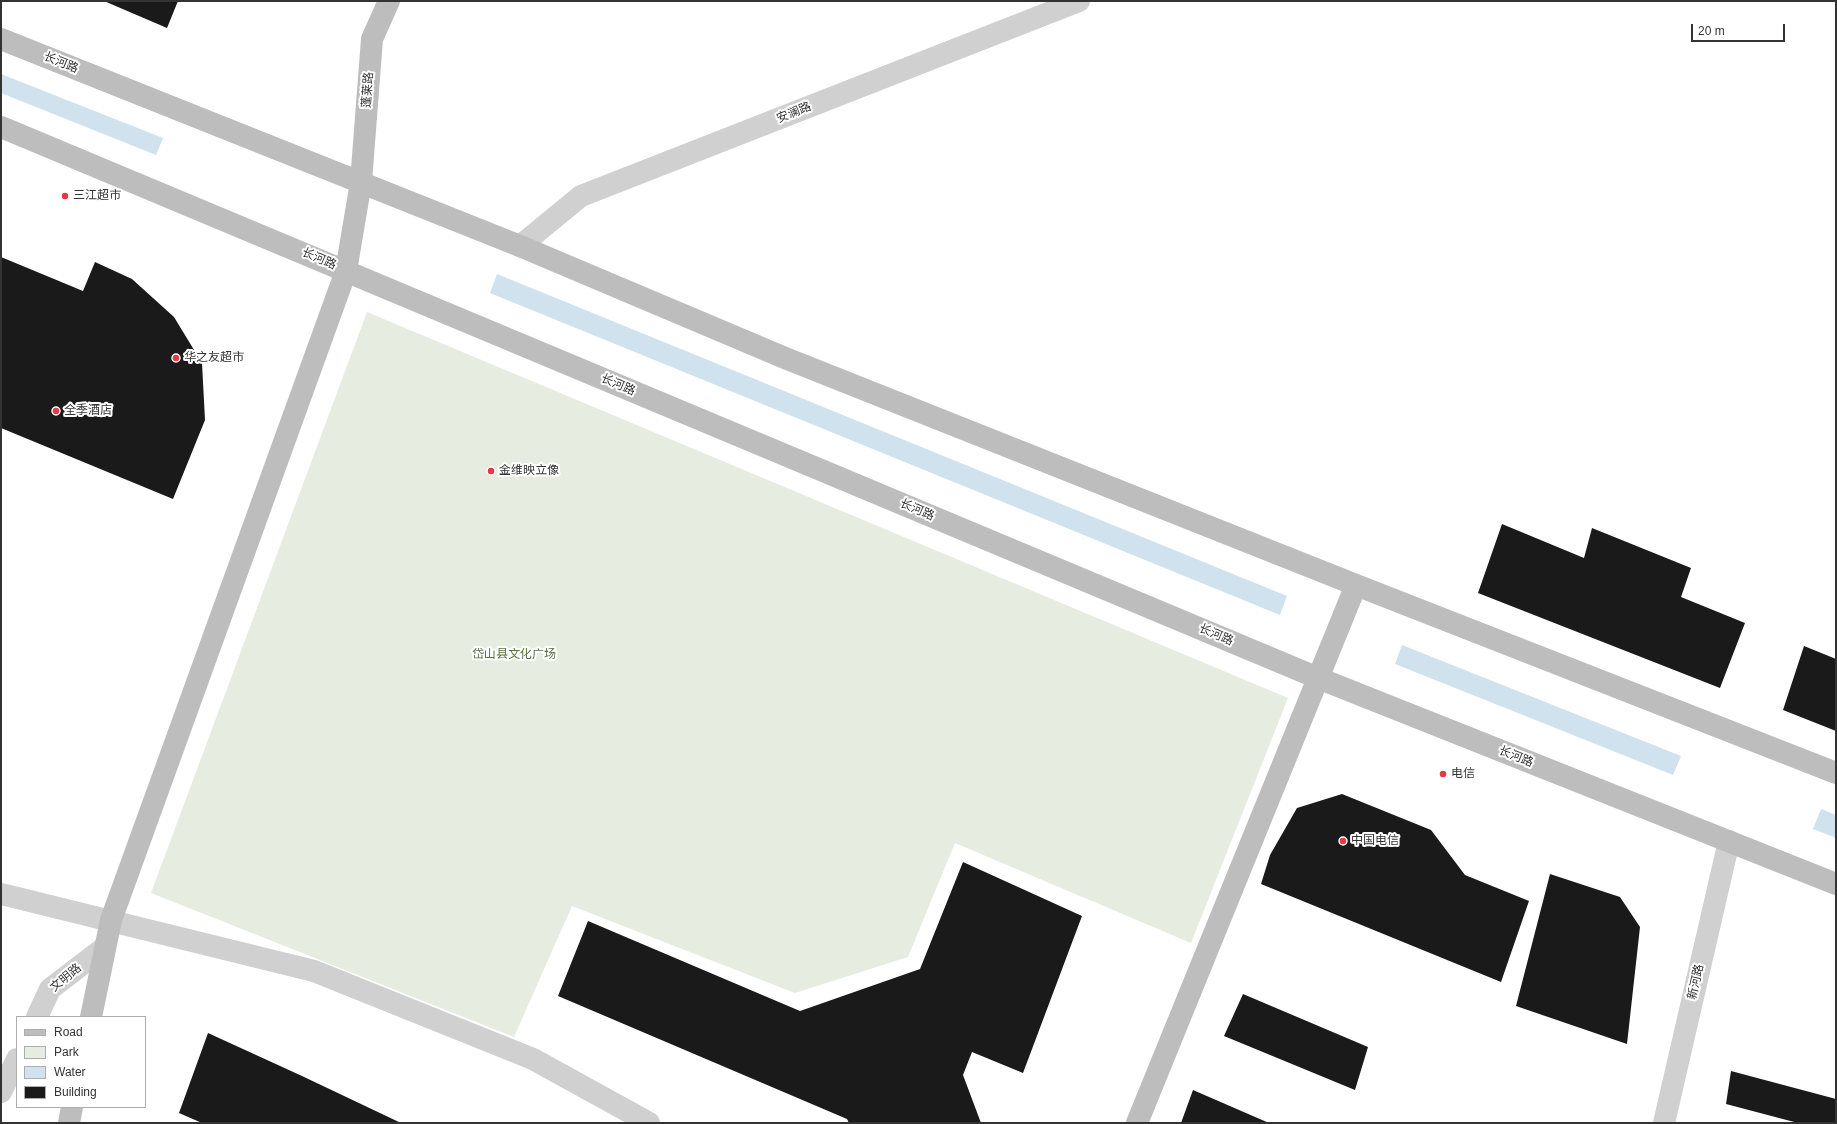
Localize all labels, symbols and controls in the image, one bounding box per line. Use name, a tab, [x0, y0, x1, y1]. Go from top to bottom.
scale bar	[1693, 16, 1787, 42]
text: 20 m	[1698, 24, 1725, 38]
street label: 长河路	[42, 50, 80, 76]
street label: 蓬莱路	[360, 72, 376, 108]
street label: 安澜路	[775, 100, 813, 126]
place label: 三江超市	[73, 189, 121, 203]
marker: 三江超市	[60, 191, 70, 201]
street label: 长河路	[300, 245, 338, 273]
place label: 华之友超市	[184, 351, 244, 365]
marker: 华之友超市	[171, 353, 181, 363]
street label: 长河路	[599, 371, 637, 399]
place label: 全季酒店	[64, 404, 112, 418]
marker: 全季酒店	[51, 406, 61, 416]
place label: 金维映立像	[499, 464, 559, 478]
marker: 金维映立像	[486, 466, 496, 476]
street label: 长河路	[898, 496, 936, 524]
street label: 长河路	[1197, 621, 1235, 649]
park label: 岱山县文化广场	[472, 648, 556, 662]
street label: 长河路	[1497, 744, 1535, 770]
place label: 电信	[1451, 767, 1475, 781]
marker: 电信	[1438, 769, 1448, 779]
place label: 中国电信	[1351, 834, 1399, 848]
marker: 中国电信	[1338, 836, 1348, 846]
street label: 文明路	[48, 961, 84, 995]
street label: 新河路	[1685, 963, 1707, 1001]
legend	[16, 1016, 146, 1108]
text: Road	[54, 1025, 83, 1039]
text: Park	[54, 1045, 79, 1059]
text: Water	[54, 1065, 86, 1079]
text: Building	[54, 1085, 97, 1099]

